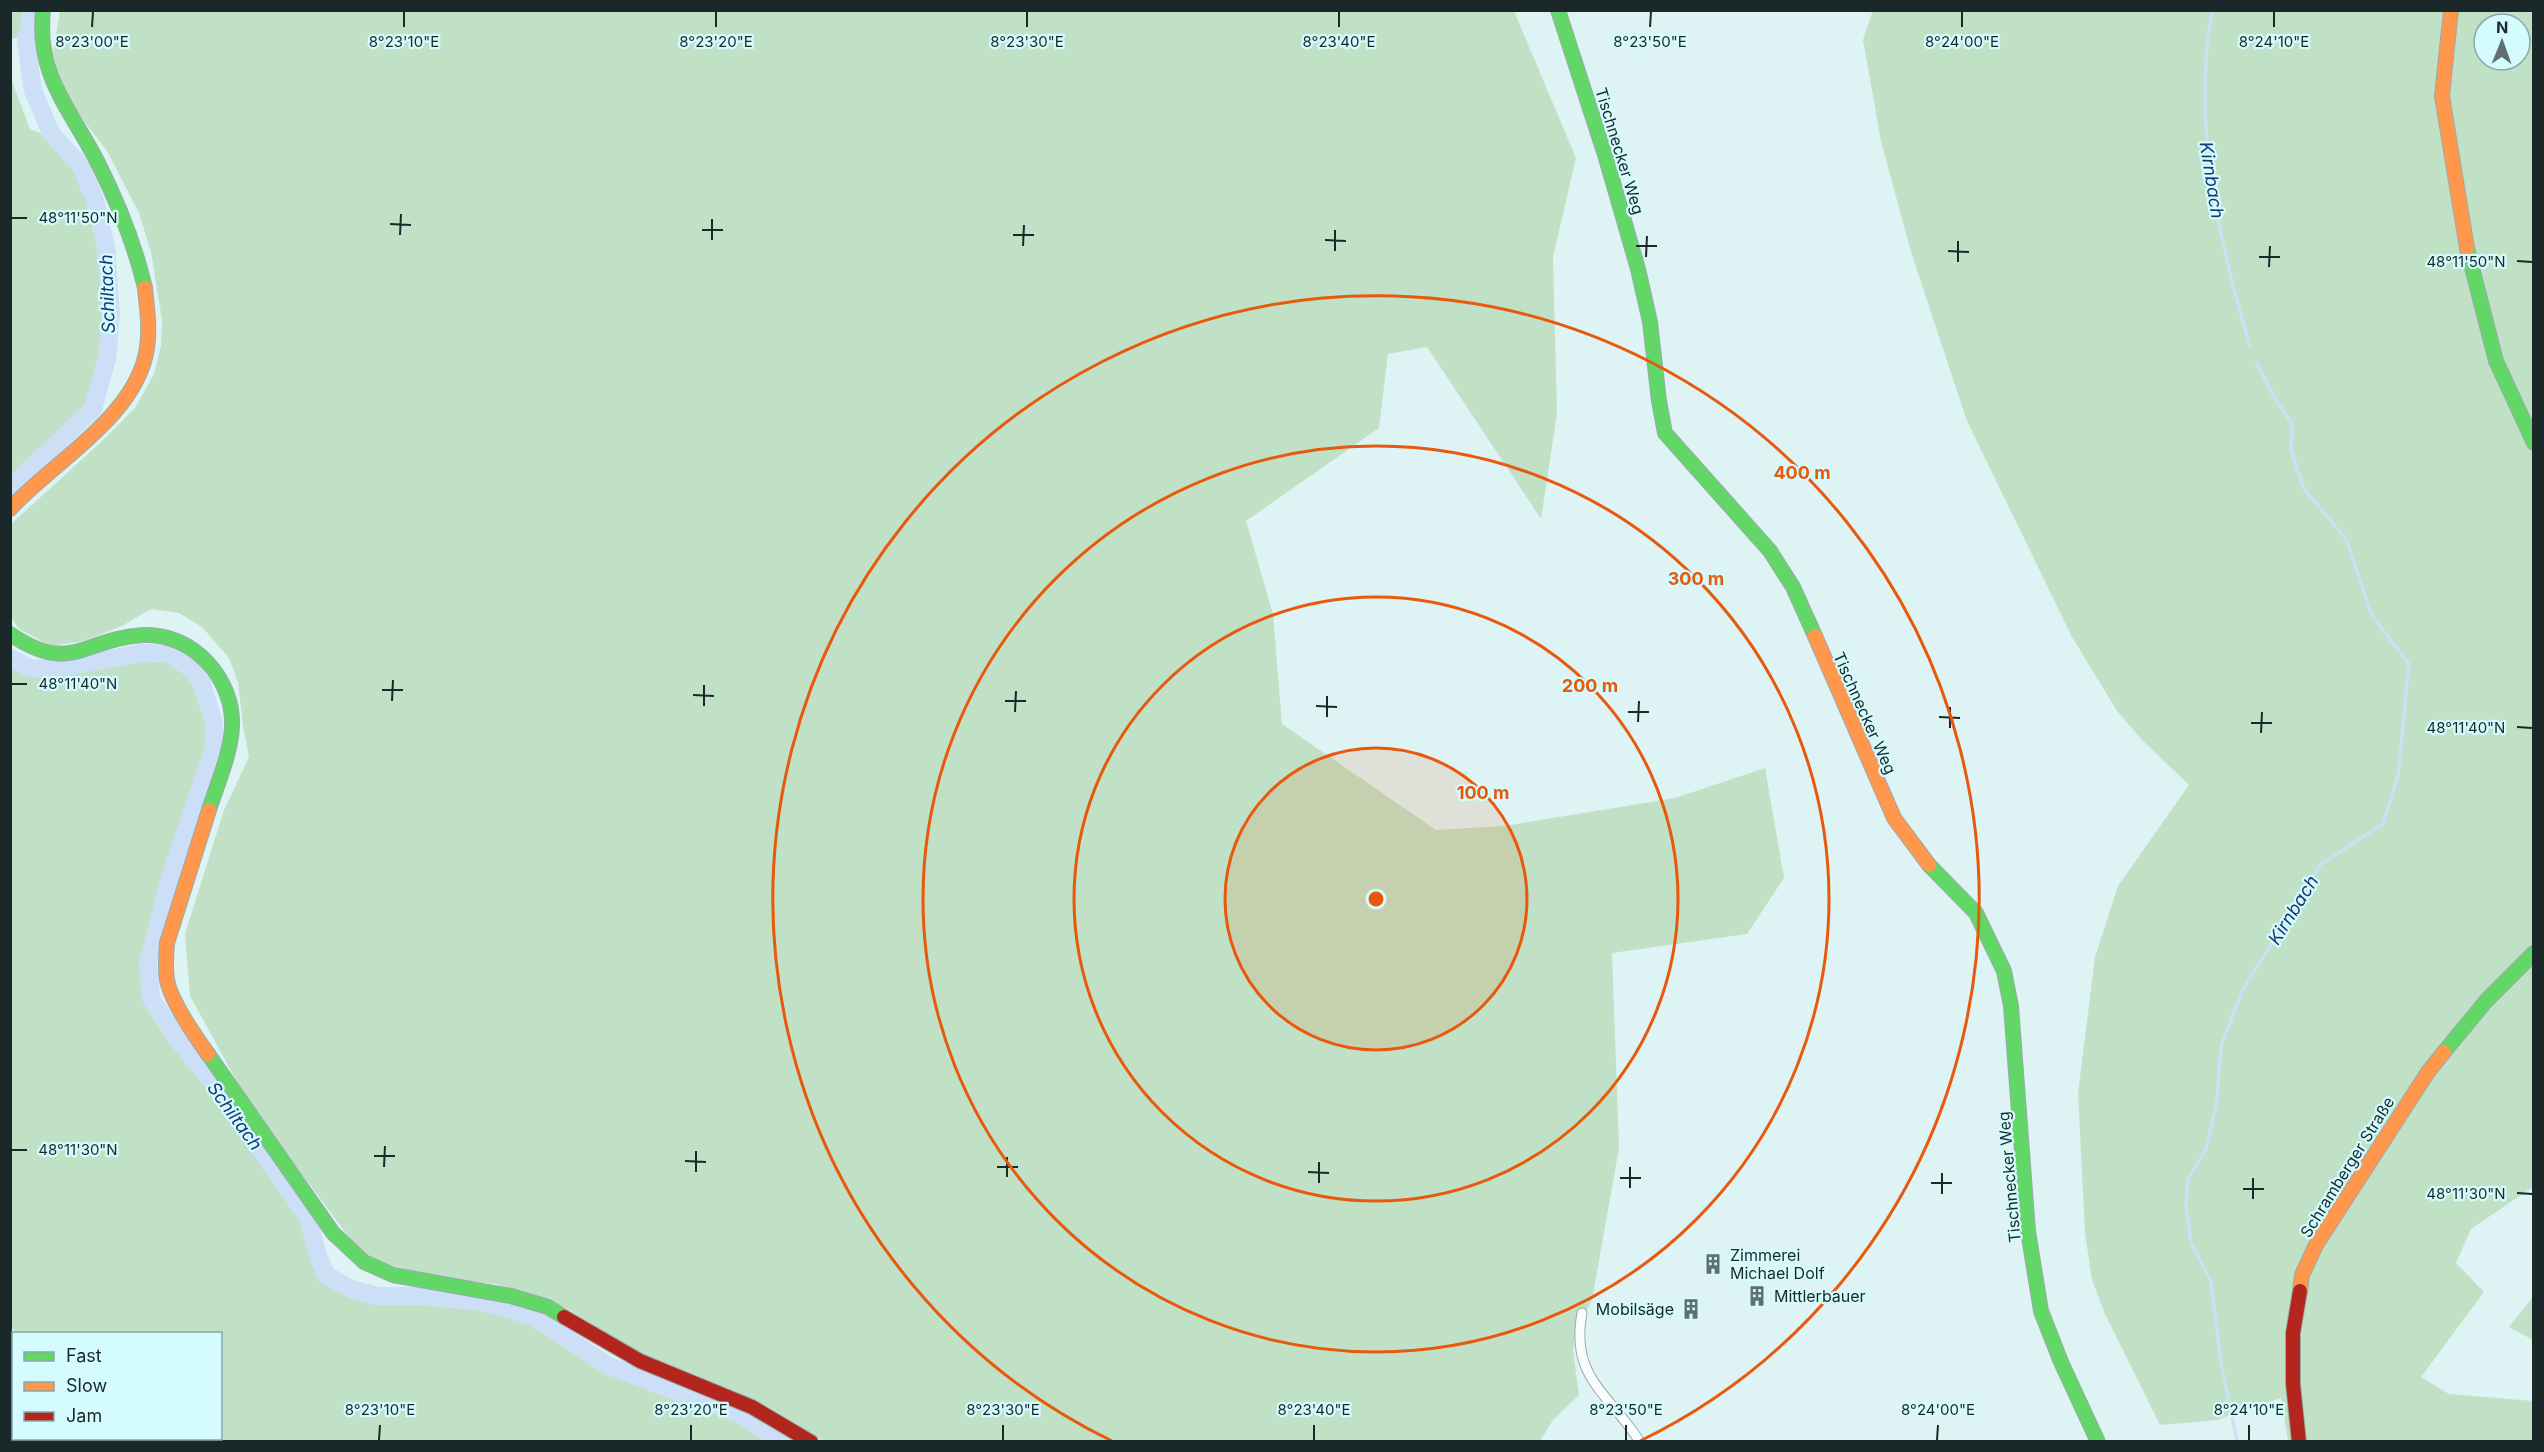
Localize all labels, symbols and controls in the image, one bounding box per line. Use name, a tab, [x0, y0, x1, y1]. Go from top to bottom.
north arrow	[2472, 12, 2532, 72]
text: N	[2496, 17, 2509, 37]
text: 8°23'00"E	[55, 32, 129, 51]
text: 8°23'10"E	[369, 32, 439, 51]
text: 8°23'20"E	[679, 32, 753, 51]
text: 8°23'30"E	[990, 32, 1064, 51]
text: 8°23'40"E	[1302, 32, 1376, 51]
text: 8°23'50"E	[1613, 32, 1687, 51]
text: 8°24'00"E	[1925, 32, 1999, 51]
text: 8°24'10"E	[2239, 32, 2309, 51]
street label: Tischnecker Weg	[1591, 85, 1649, 217]
water label: Kirnbach	[2196, 140, 2228, 220]
text: 48°11'50"N	[38, 208, 118, 227]
text: 48°11'50"N	[2426, 252, 2506, 271]
water label: Schiltach	[95, 254, 119, 334]
text: 400 m	[1773, 462, 1831, 483]
text: 300 m	[1668, 568, 1724, 589]
street label: Tischnecker Weg	[1829, 649, 1901, 777]
text: 48°11'40"N	[39, 674, 117, 693]
text: 200 m	[1562, 675, 1618, 696]
text: 48°11'40"N	[2427, 718, 2505, 737]
text: 100 m	[1457, 782, 1509, 803]
water label: Kirnbach	[2264, 872, 2322, 948]
centre of rings	[1366, 889, 1386, 909]
water label: Schiltach	[203, 1078, 267, 1154]
street label: Schramberger Straße	[2296, 1093, 2398, 1241]
street label: Tischnecker Weg	[1993, 1111, 2025, 1243]
text: 48°11'30"N	[38, 1140, 118, 1159]
text: 48°11'30"N	[2426, 1184, 2506, 1203]
place label: Zimmerei Michael Dolf	[1730, 1245, 1825, 1283]
building icon: Zimmerei Michael Dolf	[1701, 1252, 1725, 1276]
building icon: Mittlerbauer	[1745, 1284, 1769, 1308]
place label: Mittlerbauer	[1774, 1286, 1866, 1306]
building icon: Mobilsäge	[1679, 1297, 1703, 1321]
place label: Mobilsäge	[1596, 1299, 1674, 1319]
legend	[12, 1332, 222, 1440]
text: Fast	[66, 1345, 102, 1366]
text: Slow	[66, 1375, 107, 1396]
text: 8°23'10"E	[345, 1400, 415, 1419]
text: 8°23'20"E	[654, 1400, 728, 1419]
text: 8°23'30"E	[966, 1400, 1040, 1419]
text: 8°23'40"E	[1277, 1400, 1351, 1419]
text: 8°23'50"E	[1589, 1400, 1663, 1419]
text: 8°24'00"E	[1901, 1400, 1975, 1419]
text: 8°24'10"E	[2214, 1400, 2284, 1419]
text: Jam	[66, 1405, 102, 1426]

